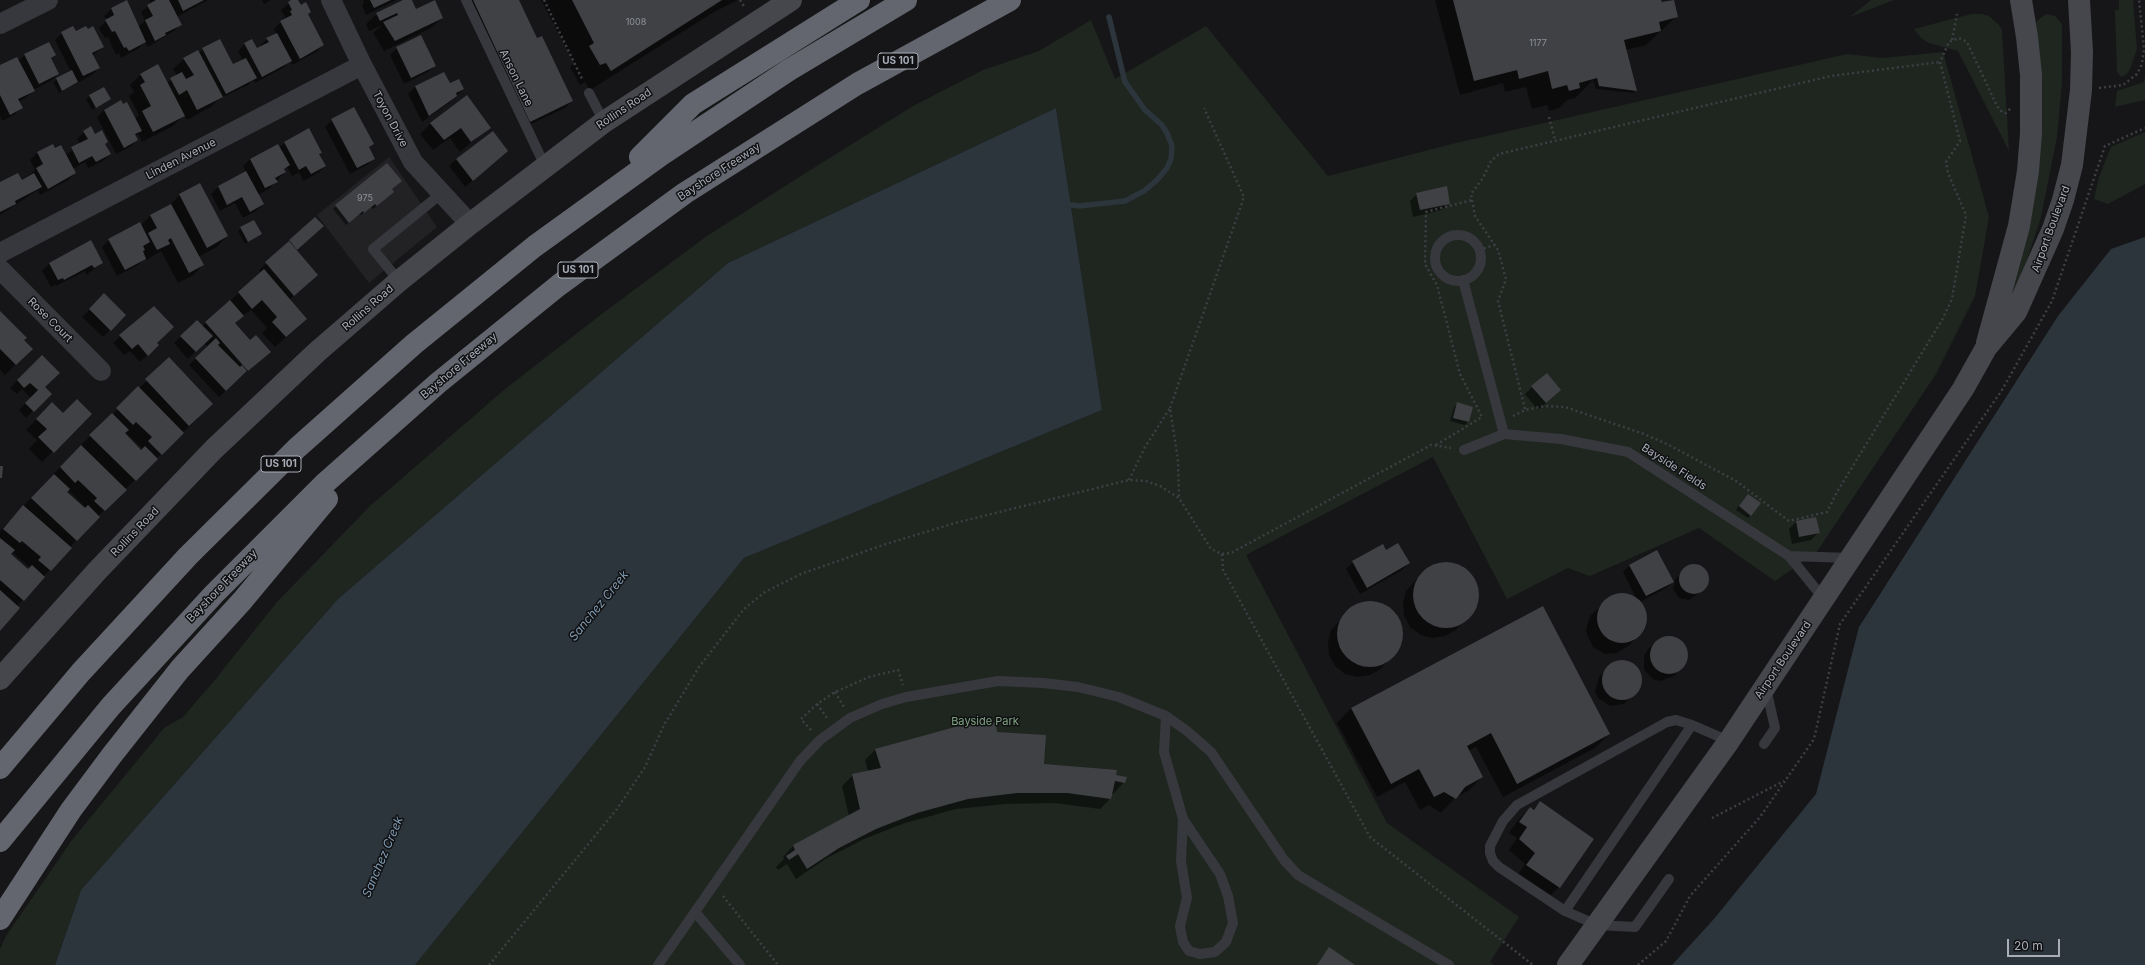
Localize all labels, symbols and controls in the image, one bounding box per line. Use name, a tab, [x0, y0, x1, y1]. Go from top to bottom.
house number: 1008	[626, 17, 646, 27]
house number: 1177	[1529, 38, 1547, 48]
street label: Anson Lane	[497, 48, 535, 108]
road number: US 101	[878, 53, 918, 69]
street label: Rollins Road	[594, 86, 654, 132]
street label: Toyon Drive	[370, 88, 410, 150]
street label: Linden Avenue	[144, 136, 218, 182]
street label: Bayshore Freeway	[675, 140, 763, 204]
street label: Airport Boulevard	[2029, 184, 2073, 274]
house number: 975	[357, 193, 373, 203]
road number: US 101	[558, 262, 598, 278]
street label: Rollins Road	[340, 282, 396, 334]
street label: Rose Court	[25, 295, 75, 345]
street label: Bayshore Freeway	[418, 330, 500, 402]
street label: Bayside Fields	[1639, 441, 1709, 493]
road number: US 101	[261, 456, 301, 472]
street label: Rollins Road	[108, 505, 162, 559]
street label: Bayshore Freeway	[184, 547, 260, 625]
water label: Sanchez Creek	[566, 568, 632, 644]
street label: Airport Boulevard	[1752, 619, 1814, 701]
park label: Bayside Park	[951, 715, 1019, 729]
water label: Sanchez Creek	[360, 814, 406, 900]
scale bar	[2009, 931, 2062, 957]
text: 20 m	[2014, 938, 2043, 953]

